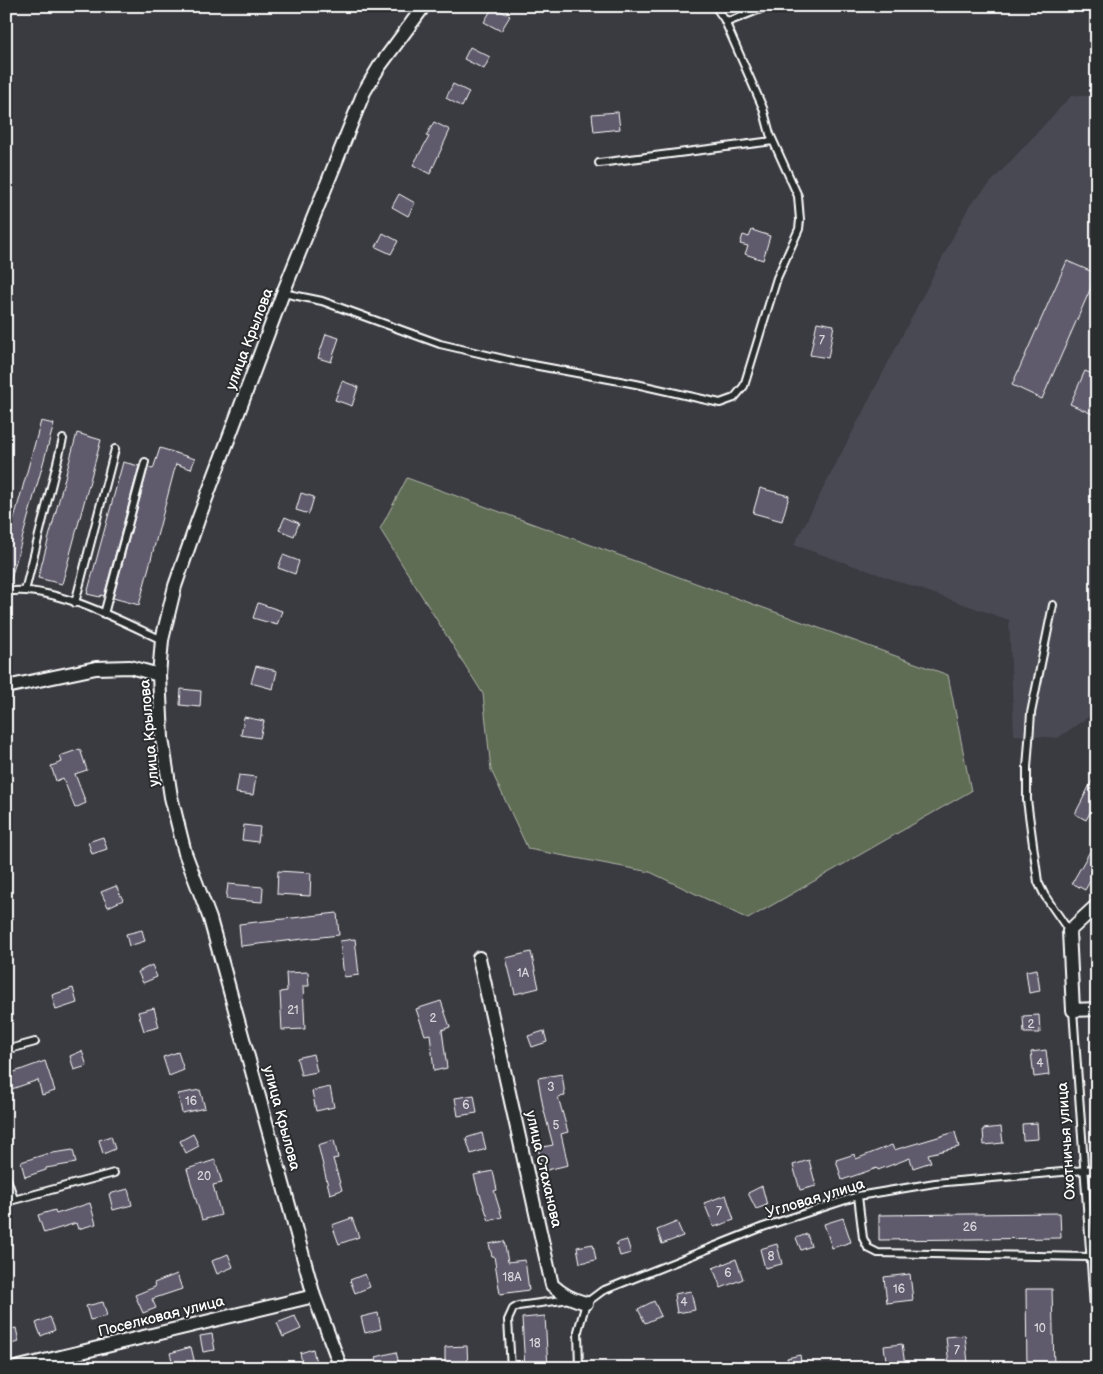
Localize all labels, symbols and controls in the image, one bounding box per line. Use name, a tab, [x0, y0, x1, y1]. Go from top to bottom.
street label: улица Крылова	[221, 285, 278, 393]
house number: 7	[819, 333, 825, 348]
street label: улица Крылова	[135, 678, 164, 787]
house number: 1А	[517, 966, 530, 981]
house number: 21	[287, 1003, 299, 1018]
house number: 2	[429, 1011, 437, 1026]
house number: 2	[1027, 1017, 1035, 1032]
house number: 4	[1036, 1056, 1044, 1071]
street label: улица Крылова	[258, 1064, 305, 1173]
house number: 3	[547, 1080, 555, 1095]
street label: Охотничья улица	[1053, 1081, 1080, 1200]
house number: 16	[185, 1094, 197, 1109]
house number: 6	[462, 1098, 470, 1113]
street label: улица Стаханова	[521, 1109, 566, 1230]
house number: 5	[553, 1118, 560, 1133]
house number: 20	[197, 1169, 211, 1184]
street label: Угловая улица	[763, 1174, 867, 1223]
house number: 7	[716, 1204, 722, 1219]
house number: 26	[963, 1220, 977, 1235]
house number: 8	[768, 1249, 775, 1264]
house number: 6	[724, 1266, 732, 1281]
house number: 18А	[503, 1270, 522, 1285]
house number: 16	[893, 1282, 905, 1297]
street label: Поселковая улица	[96, 1292, 226, 1341]
house number: 4	[680, 1295, 688, 1310]
house number: 10	[1034, 1321, 1046, 1336]
house number: 18	[529, 1336, 541, 1351]
house number: 7	[954, 1343, 960, 1358]

